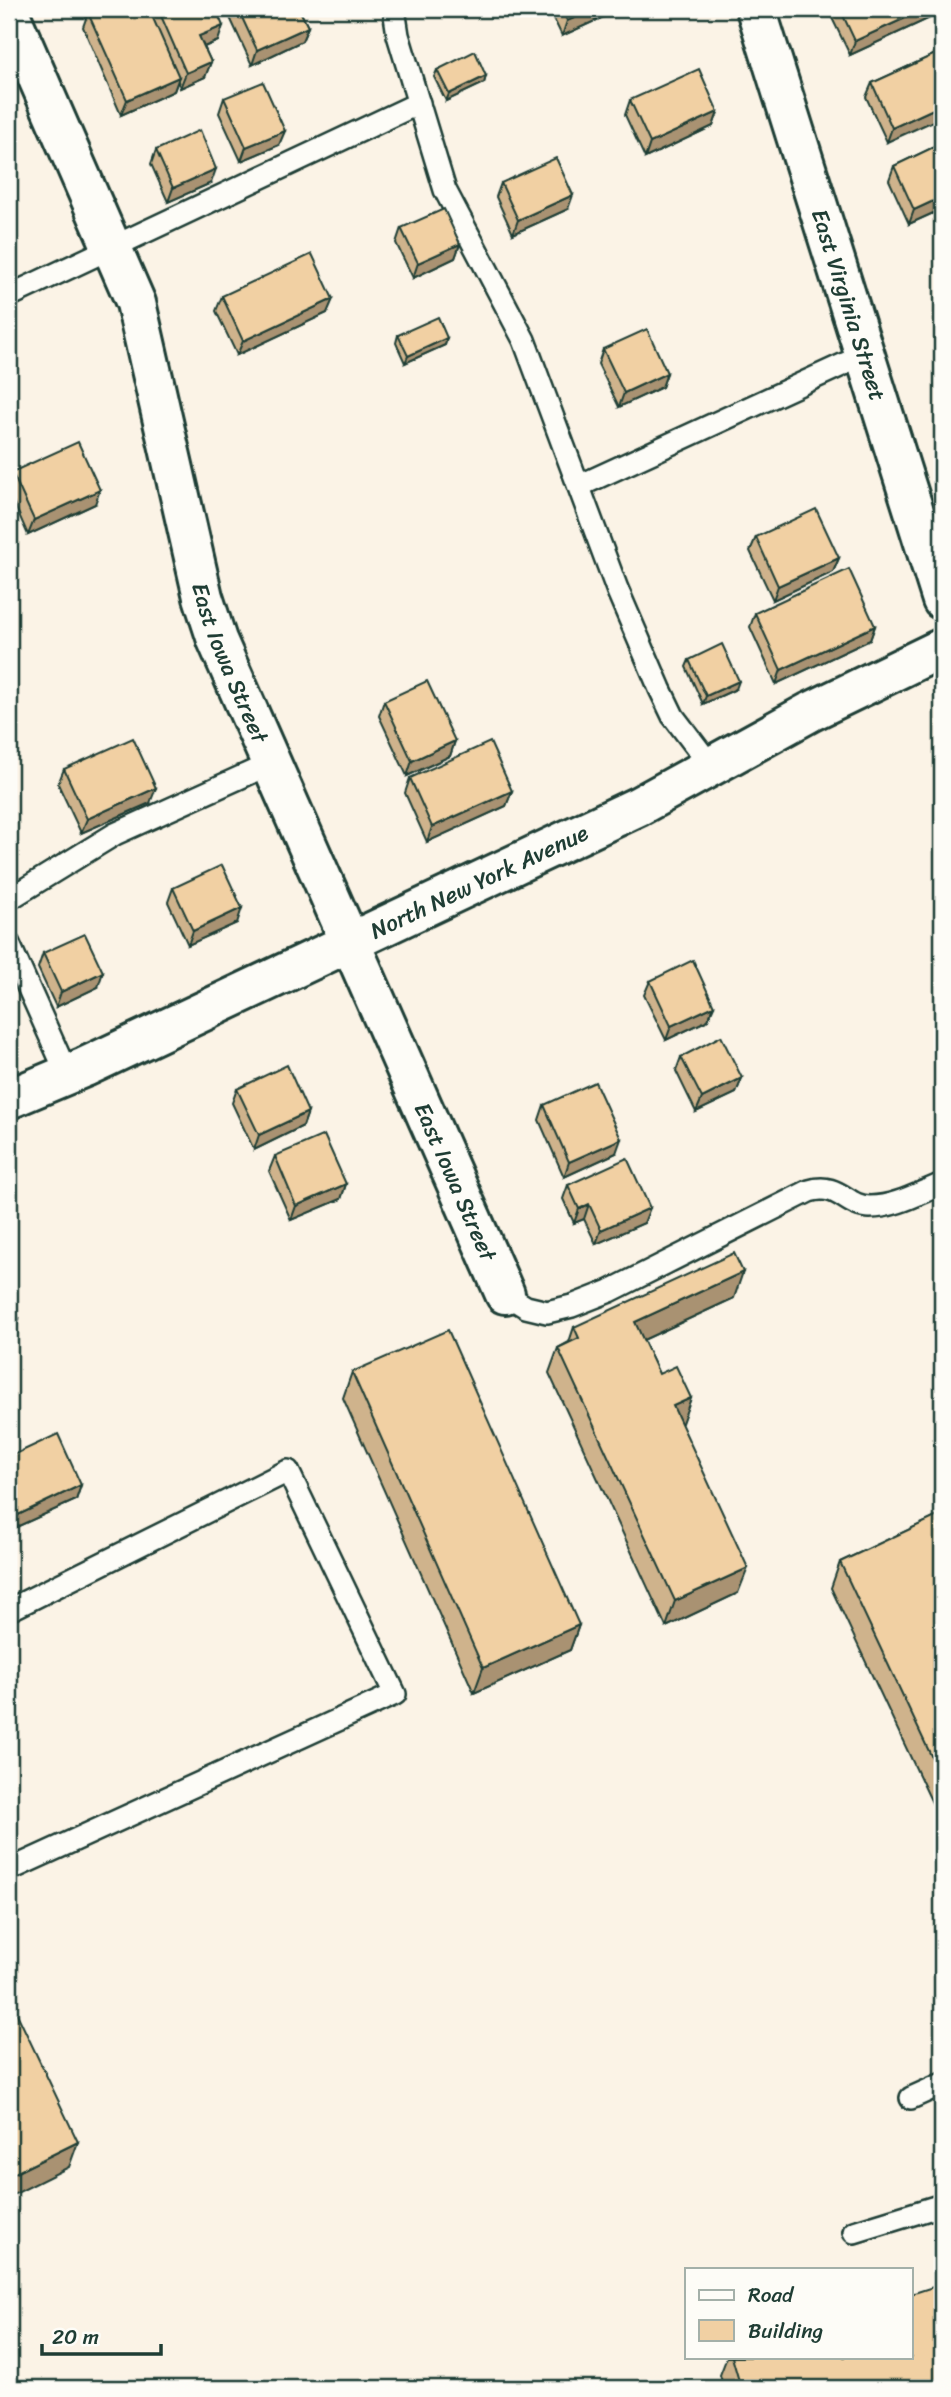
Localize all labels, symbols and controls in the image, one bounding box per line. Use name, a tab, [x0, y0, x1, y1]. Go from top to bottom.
street label: East Virginia Street	[800, 203, 899, 406]
street label: East Iowa Street	[180, 579, 281, 751]
street label: North New York Avenue	[363, 812, 595, 951]
street label: East Iowa Street	[402, 1095, 509, 1269]
legend	[685, 2268, 912, 2358]
text: Road	[748, 2276, 795, 2314]
text: Building	[748, 2312, 824, 2350]
scale bar	[42, 2313, 161, 2357]
text: 20 m	[52, 2318, 99, 2356]

